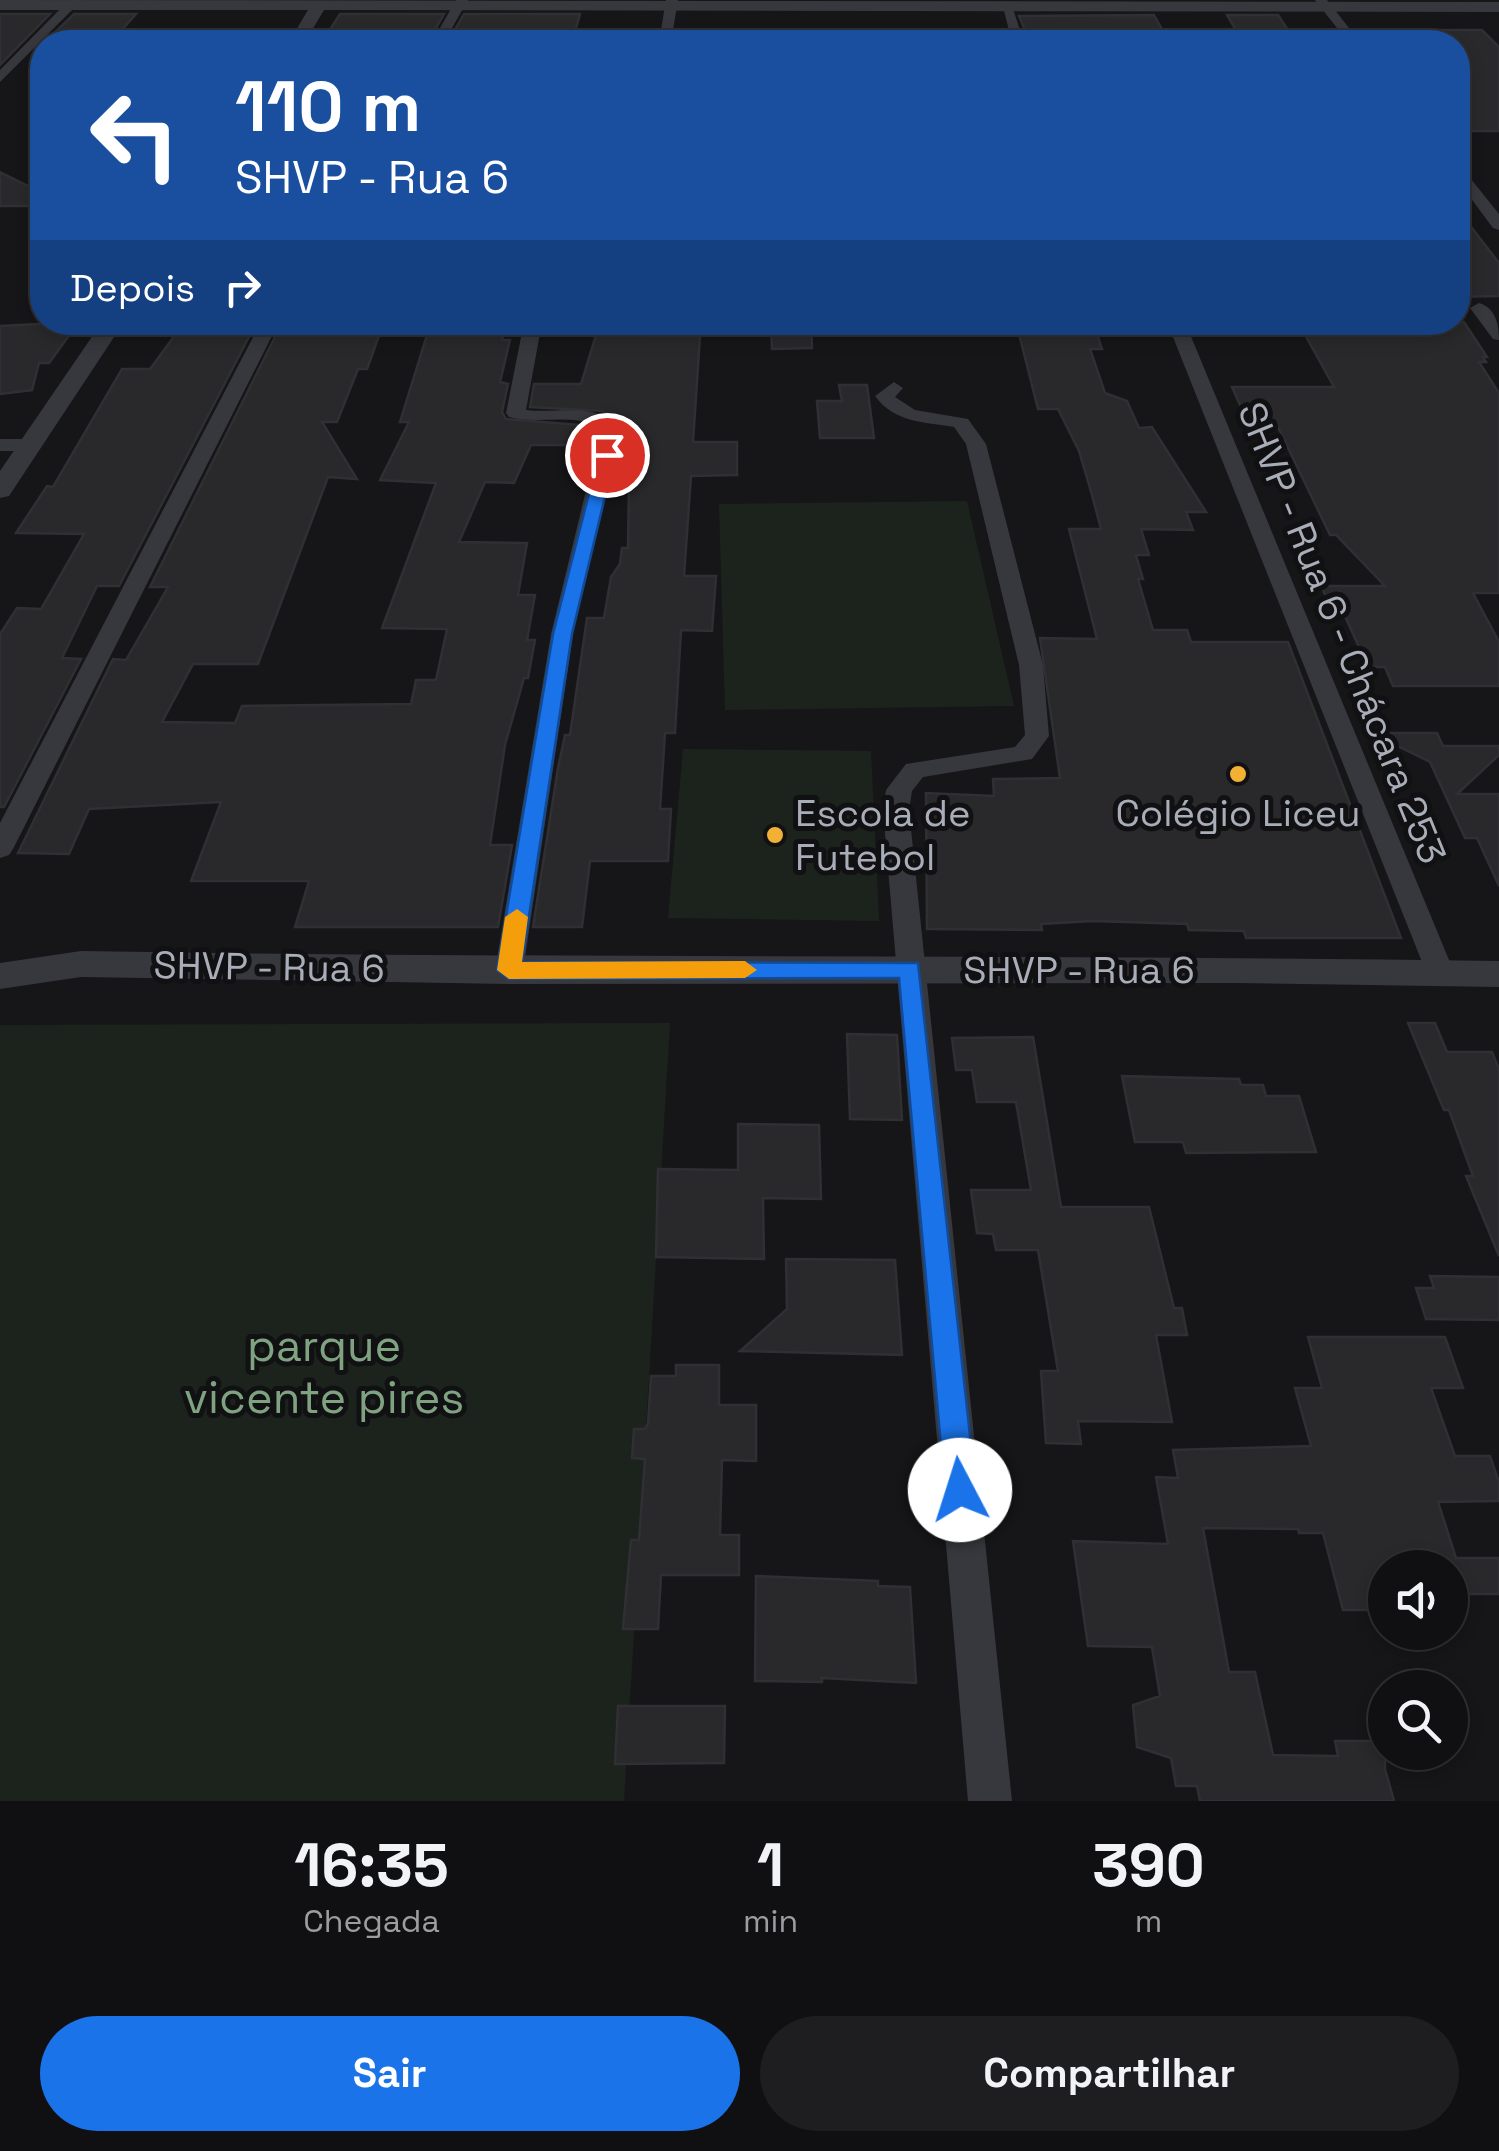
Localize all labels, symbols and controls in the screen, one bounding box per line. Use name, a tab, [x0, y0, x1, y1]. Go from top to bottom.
text: 110 m	[235, 62, 421, 151]
icon: left	[70, 70, 200, 200]
text: SHVP - Rua 6	[235, 149, 509, 206]
icon: right	[215, 260, 270, 315]
text: Depois	[70, 264, 195, 312]
street label: SHVP - Rua 6 - Chácara 253	[1227, 395, 1457, 871]
pin	[565, 413, 650, 498]
icon: arrive	[580, 428, 635, 483]
marker: Colégio Liceu	[1227, 763, 1249, 785]
place label: Escola de Futebol	[795, 789, 971, 881]
place label: Colégio Liceu	[1115, 789, 1361, 837]
marker: Escola de Futebol	[764, 824, 786, 846]
street label: SHVP - Rua 6	[153, 941, 385, 993]
street label: SHVP - Rua 6	[963, 946, 1195, 994]
park label: parque vicente pires	[184, 1317, 464, 1426]
position arrow	[908, 1438, 1012, 1542]
map controls	[1368, 1550, 1468, 1770]
button: sound	[1368, 1550, 1468, 1650]
button: search	[1368, 1670, 1468, 1770]
text: 16:35	[294, 1827, 449, 1904]
text: 1	[757, 1827, 784, 1904]
text: 390	[1092, 1827, 1205, 1904]
text: Chegada	[303, 1901, 440, 1941]
text: min	[743, 1901, 798, 1941]
text: m	[1135, 1901, 1162, 1941]
button: Sair	[40, 2016, 740, 2131]
button: Compartilhar	[760, 2016, 1459, 2131]

